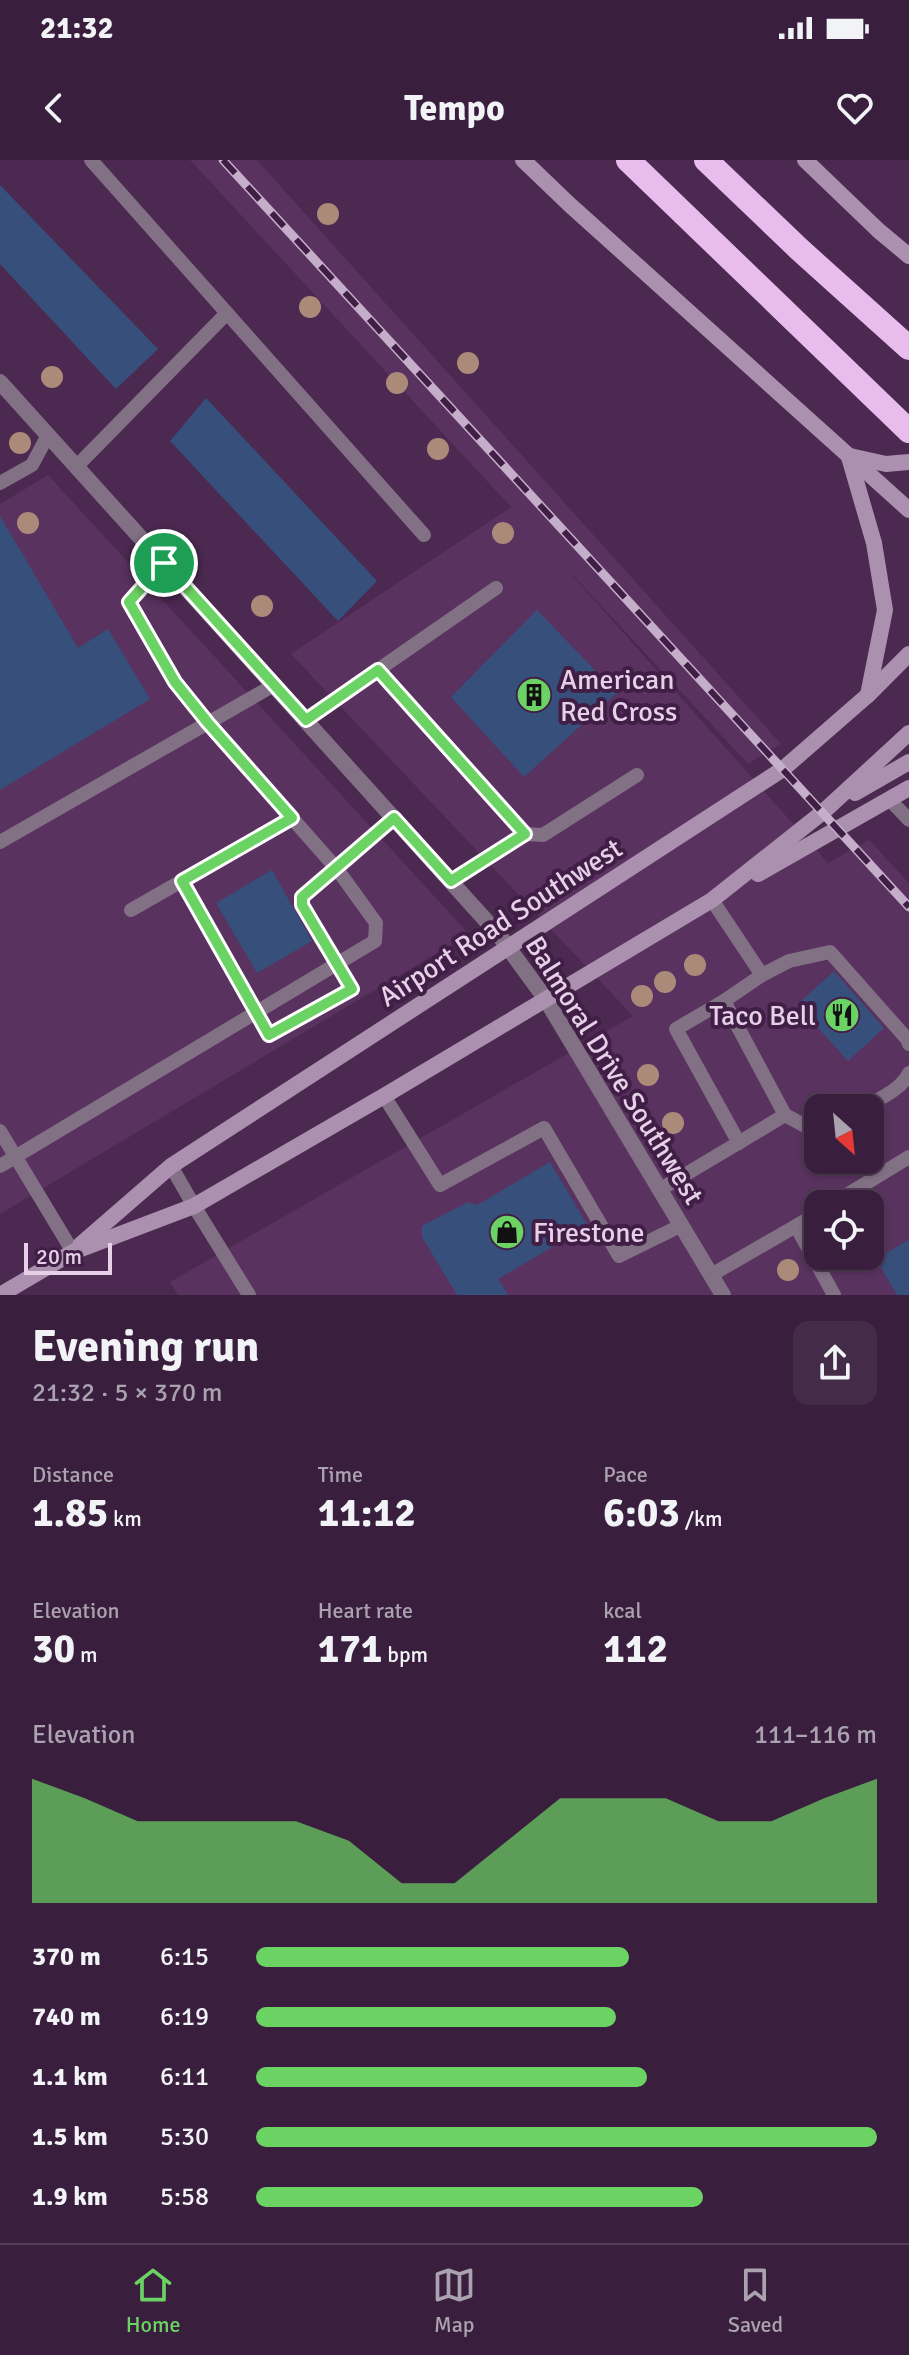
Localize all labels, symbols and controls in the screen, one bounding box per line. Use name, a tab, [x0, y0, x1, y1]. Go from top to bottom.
text: 21:32	[40, 10, 114, 47]
icon: back	[32, 86, 76, 130]
text: Tempo	[404, 86, 505, 131]
icon: heart	[833, 86, 877, 130]
pin	[130, 529, 198, 597]
icon: arrive	[142, 541, 186, 585]
place label: American Red Cross	[560, 663, 677, 729]
building icon: American Red Cross	[515, 676, 553, 714]
street label: Airport Road Southwest	[372, 831, 629, 1014]
street label: Balmoral Drive Southwest	[518, 930, 711, 1211]
restaurant icon: Taco Bell	[823, 996, 861, 1034]
place label: Taco Bell	[709, 999, 816, 1033]
north arrow	[804, 1094, 884, 1174]
map controls	[804, 1094, 884, 1270]
button: locate	[804, 1190, 884, 1270]
shop icon: Firestone	[488, 1213, 526, 1251]
place label: Firestone	[533, 1216, 645, 1250]
scale bar	[24, 1239, 112, 1275]
text: 20 m	[36, 1243, 82, 1270]
text: Evening run	[32, 1320, 259, 1374]
button: share	[793, 1321, 877, 1405]
text: 21:32 · 5 × 370 m	[32, 1377, 223, 1409]
text: Distance	[32, 1461, 114, 1488]
text: Time	[318, 1461, 363, 1488]
text: Pace	[603, 1461, 648, 1488]
text: 1.85	[32, 1488, 108, 1538]
text: 11:12	[318, 1488, 416, 1538]
text: 6:03	[603, 1488, 680, 1538]
text: km	[108, 1505, 142, 1532]
text: /km	[680, 1505, 723, 1532]
text: Elevation	[32, 1597, 120, 1624]
text: Heart rate	[318, 1597, 413, 1624]
text: kcal	[603, 1597, 642, 1624]
text: 30	[32, 1624, 75, 1674]
text: 171	[318, 1624, 382, 1674]
text: 112	[603, 1624, 668, 1674]
text: m	[75, 1641, 98, 1668]
text: bpm	[382, 1641, 428, 1668]
text: Elevation	[32, 1719, 136, 1751]
text: 111–116 m	[754, 1719, 877, 1751]
text: 370 m	[32, 1941, 101, 1973]
text: 6:15	[160, 1941, 209, 1973]
text: 740 m	[32, 2001, 101, 2033]
text: 6:19	[160, 2001, 209, 2033]
text: 1.1 km	[32, 2061, 108, 2093]
text: 6:11	[160, 2061, 209, 2093]
text: 1.5 km	[32, 2121, 108, 2153]
text: 5:30	[160, 2121, 209, 2153]
text: 1.9 km	[32, 2181, 108, 2213]
text: 5:58	[160, 2181, 209, 2213]
tab: Home	[126, 2263, 181, 2338]
tab: Map	[432, 2263, 476, 2338]
tab: Saved	[728, 2263, 783, 2338]

